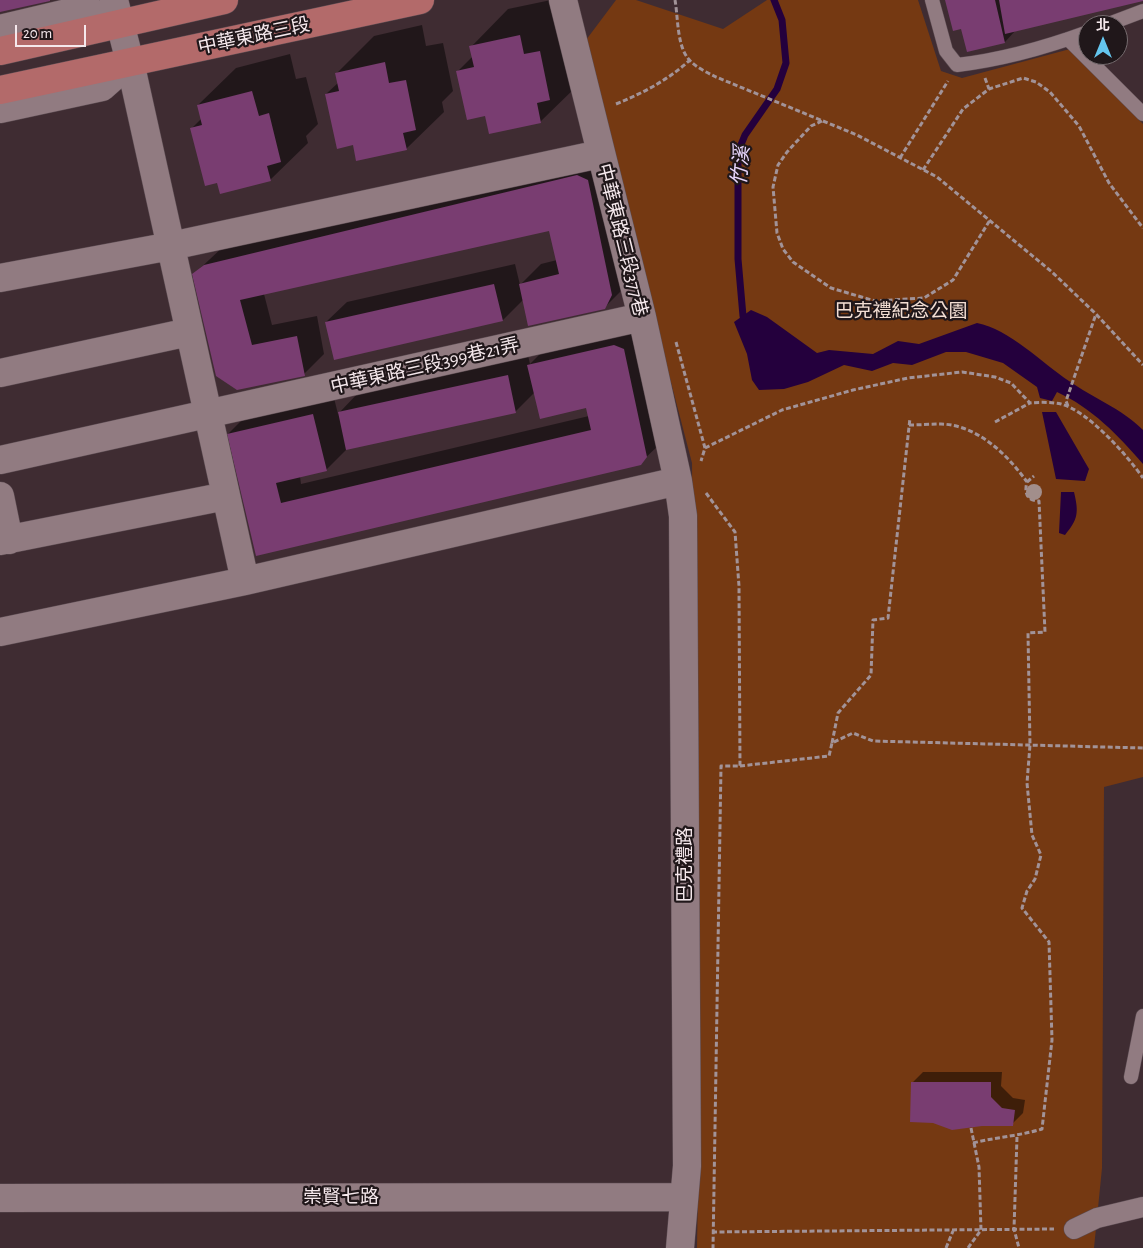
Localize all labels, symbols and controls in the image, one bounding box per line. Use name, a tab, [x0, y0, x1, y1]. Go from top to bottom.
street label: 中華東路三段	[196, 13, 312, 59]
scale bar	[18, 15, 89, 47]
north arrow	[1078, 15, 1128, 65]
text: 北	[1096, 19, 1110, 33]
text: 20 m	[23, 26, 52, 41]
water label: 竹溪	[727, 145, 755, 187]
street label: 中華東路三段377巷	[592, 161, 652, 319]
park label: 巴克禮紀念公園	[835, 300, 967, 322]
street label: 中華東路三段399巷21弄	[328, 333, 522, 399]
street label: 巴克禮路	[674, 827, 696, 903]
street label: 崇賢七路	[303, 1186, 379, 1208]

